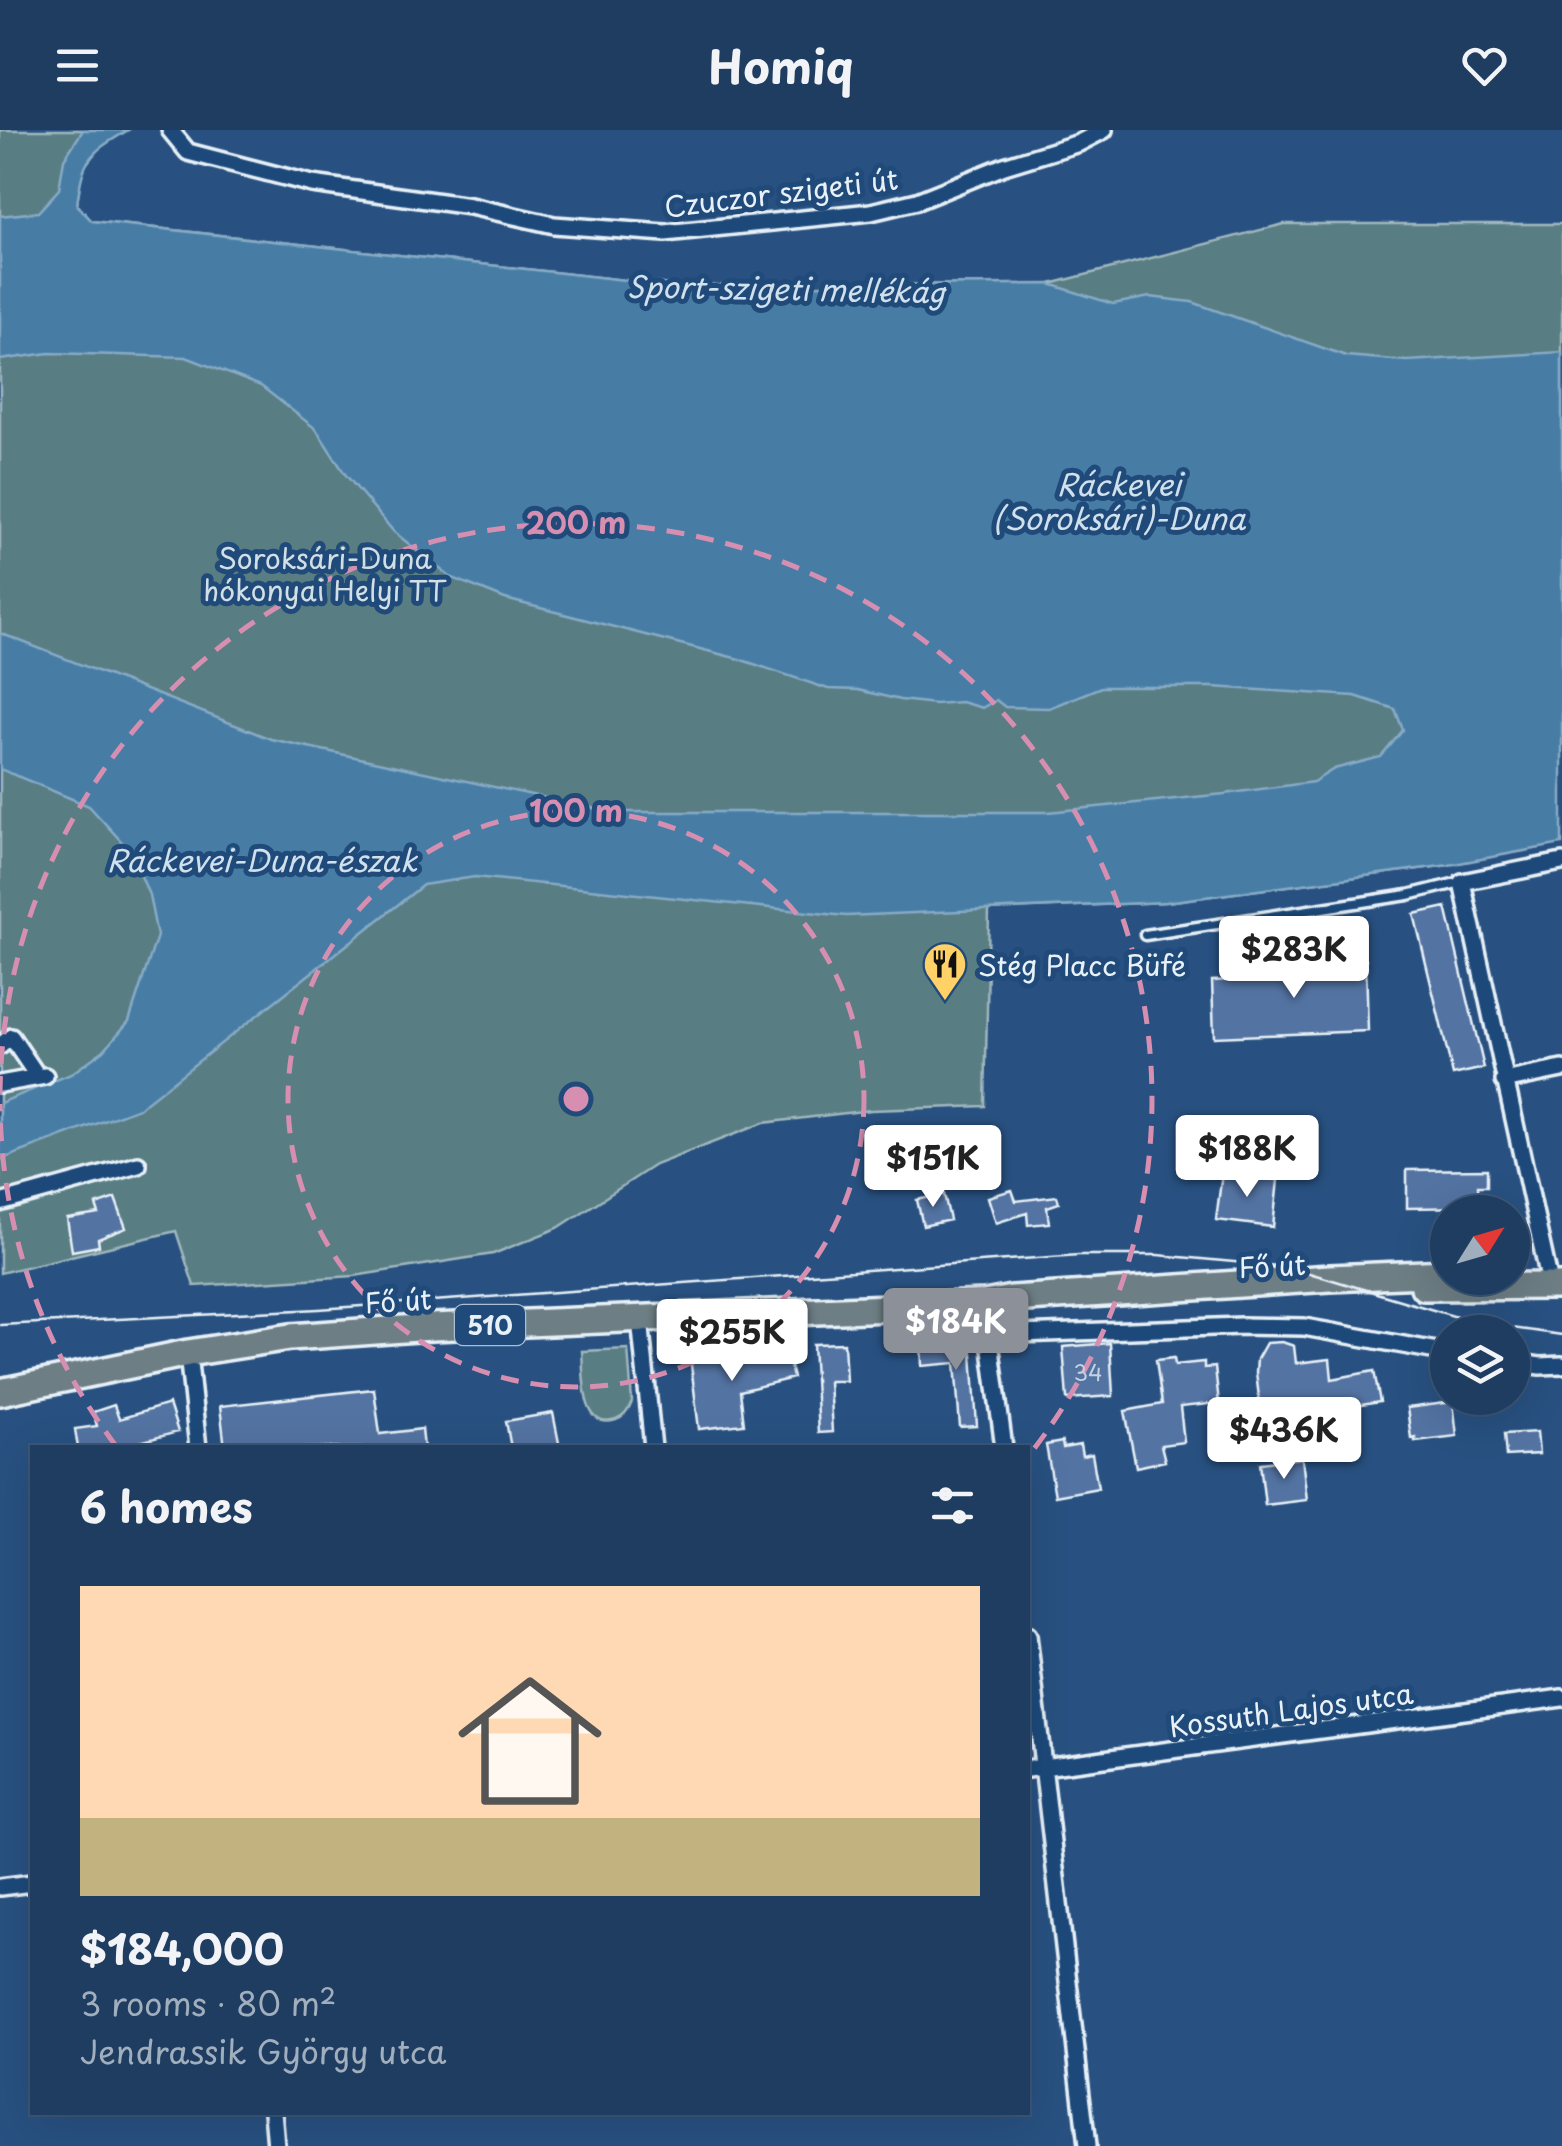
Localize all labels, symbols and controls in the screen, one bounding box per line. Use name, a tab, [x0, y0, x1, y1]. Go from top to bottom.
text: Homiq	[708, 31, 854, 99]
icon: menu	[50, 38, 105, 93]
icon: heart	[1457, 38, 1512, 93]
street label: Czuczor szigeti út	[662, 156, 900, 228]
water label: Sport-szigeti mellékág	[626, 263, 948, 313]
water label: Ráckevei (Soroksári)-Duna	[993, 461, 1247, 540]
text: 200 m	[526, 499, 626, 544]
park label: Soroksári-Duna hókonyai Helyi TT	[203, 536, 447, 611]
text: 100 m	[529, 787, 623, 832]
water label: Ráckevei-Duna-észak	[107, 837, 419, 882]
pin: $283K	[1224, 916, 1364, 1001]
text: $283K	[1241, 924, 1347, 972]
restaurant icon: Stég Placc Büfé	[922, 941, 968, 1002]
place label: Stég Placc Büfé	[978, 943, 1186, 986]
centre of rings	[558, 1081, 594, 1117]
pin: $188K	[1177, 1115, 1317, 1200]
text: $188K	[1198, 1123, 1296, 1171]
pin: $151K	[863, 1125, 1003, 1210]
text: $151K	[886, 1133, 980, 1181]
north arrow	[1430, 1195, 1530, 1295]
map controls	[1430, 1195, 1530, 1415]
street label: Fő út	[1237, 1242, 1307, 1288]
street label: Fő út	[363, 1276, 433, 1324]
pin: $184K	[886, 1288, 1026, 1373]
text: $184K	[905, 1296, 1007, 1344]
pin: $255K	[662, 1299, 802, 1384]
road number: 510	[455, 1305, 525, 1345]
text: $255K	[679, 1307, 785, 1355]
button: layers	[1430, 1315, 1530, 1415]
house number: 34	[1073, 1355, 1103, 1388]
pin: $436K	[1214, 1397, 1354, 1482]
text: $436K	[1229, 1405, 1339, 1453]
text: 6 homes	[80, 1474, 253, 1537]
icon: filters	[925, 1478, 980, 1533]
icon: home	[440, 1651, 620, 1831]
street label: Kossuth Lajos utca	[1166, 1671, 1416, 1747]
text: $184,000	[80, 1916, 284, 1979]
text: 3 rooms · 80 m²	[80, 1979, 336, 2027]
text: Jendrassik György utca	[80, 2027, 446, 2075]

